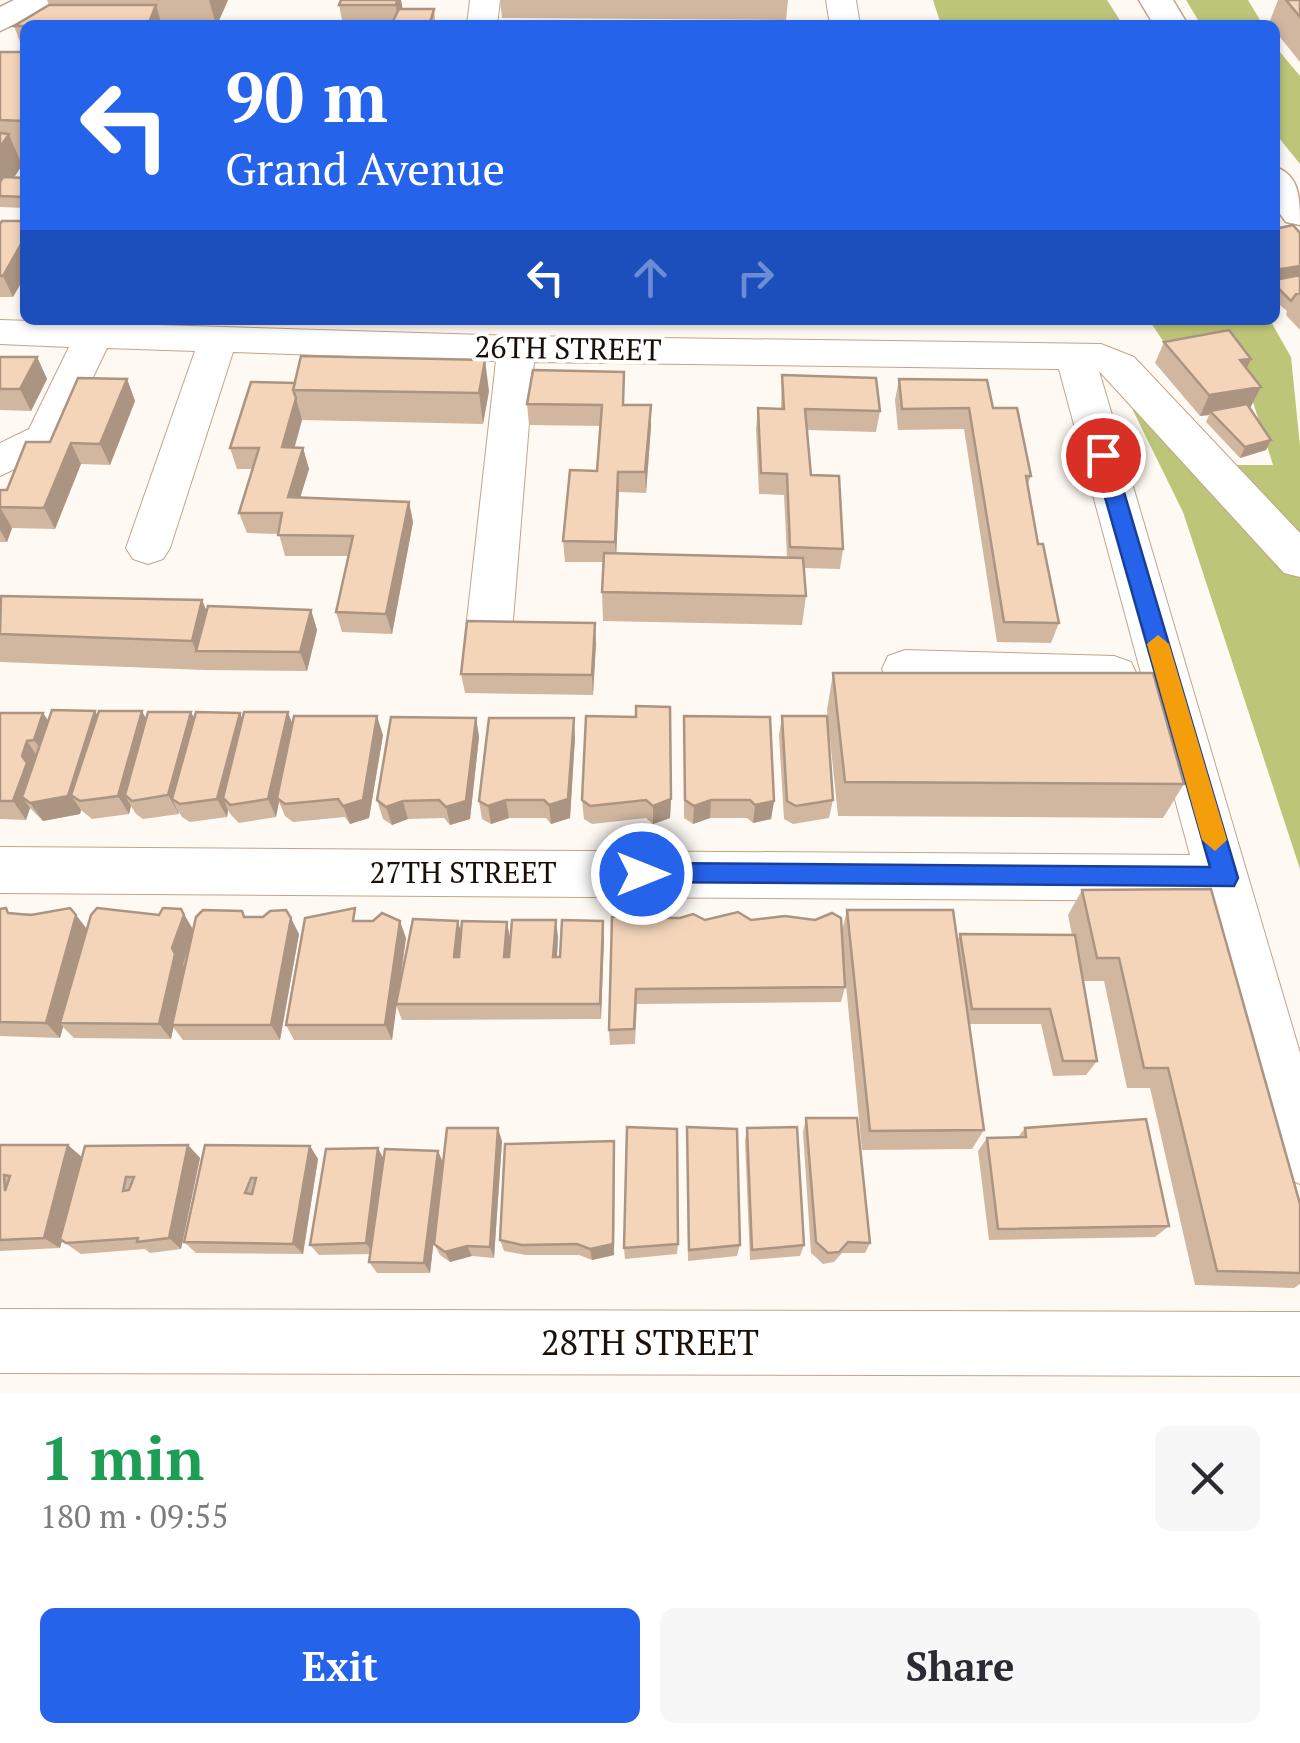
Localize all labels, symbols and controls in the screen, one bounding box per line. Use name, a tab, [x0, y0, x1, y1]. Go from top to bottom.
text: 90 m	[225, 49, 388, 142]
icon: left	[60, 60, 190, 190]
text: Grand Avenue	[225, 138, 505, 198]
icon: left	[518, 250, 573, 305]
icon: ahead	[623, 250, 678, 305]
icon: right	[728, 250, 783, 305]
street label: 26TH STREET	[474, 326, 662, 370]
pin	[1061, 413, 1146, 498]
icon: arrive	[1076, 428, 1131, 483]
position arrow	[590, 822, 694, 926]
street label: 27TH STREET	[370, 852, 556, 892]
street label: 28TH STREET	[541, 1319, 759, 1365]
text: 1 min	[40, 1418, 204, 1497]
button: close	[1155, 1426, 1260, 1531]
text: 180 m · 09:55	[40, 1495, 228, 1537]
button: Exit	[40, 1608, 640, 1723]
button: Share	[660, 1608, 1260, 1723]

